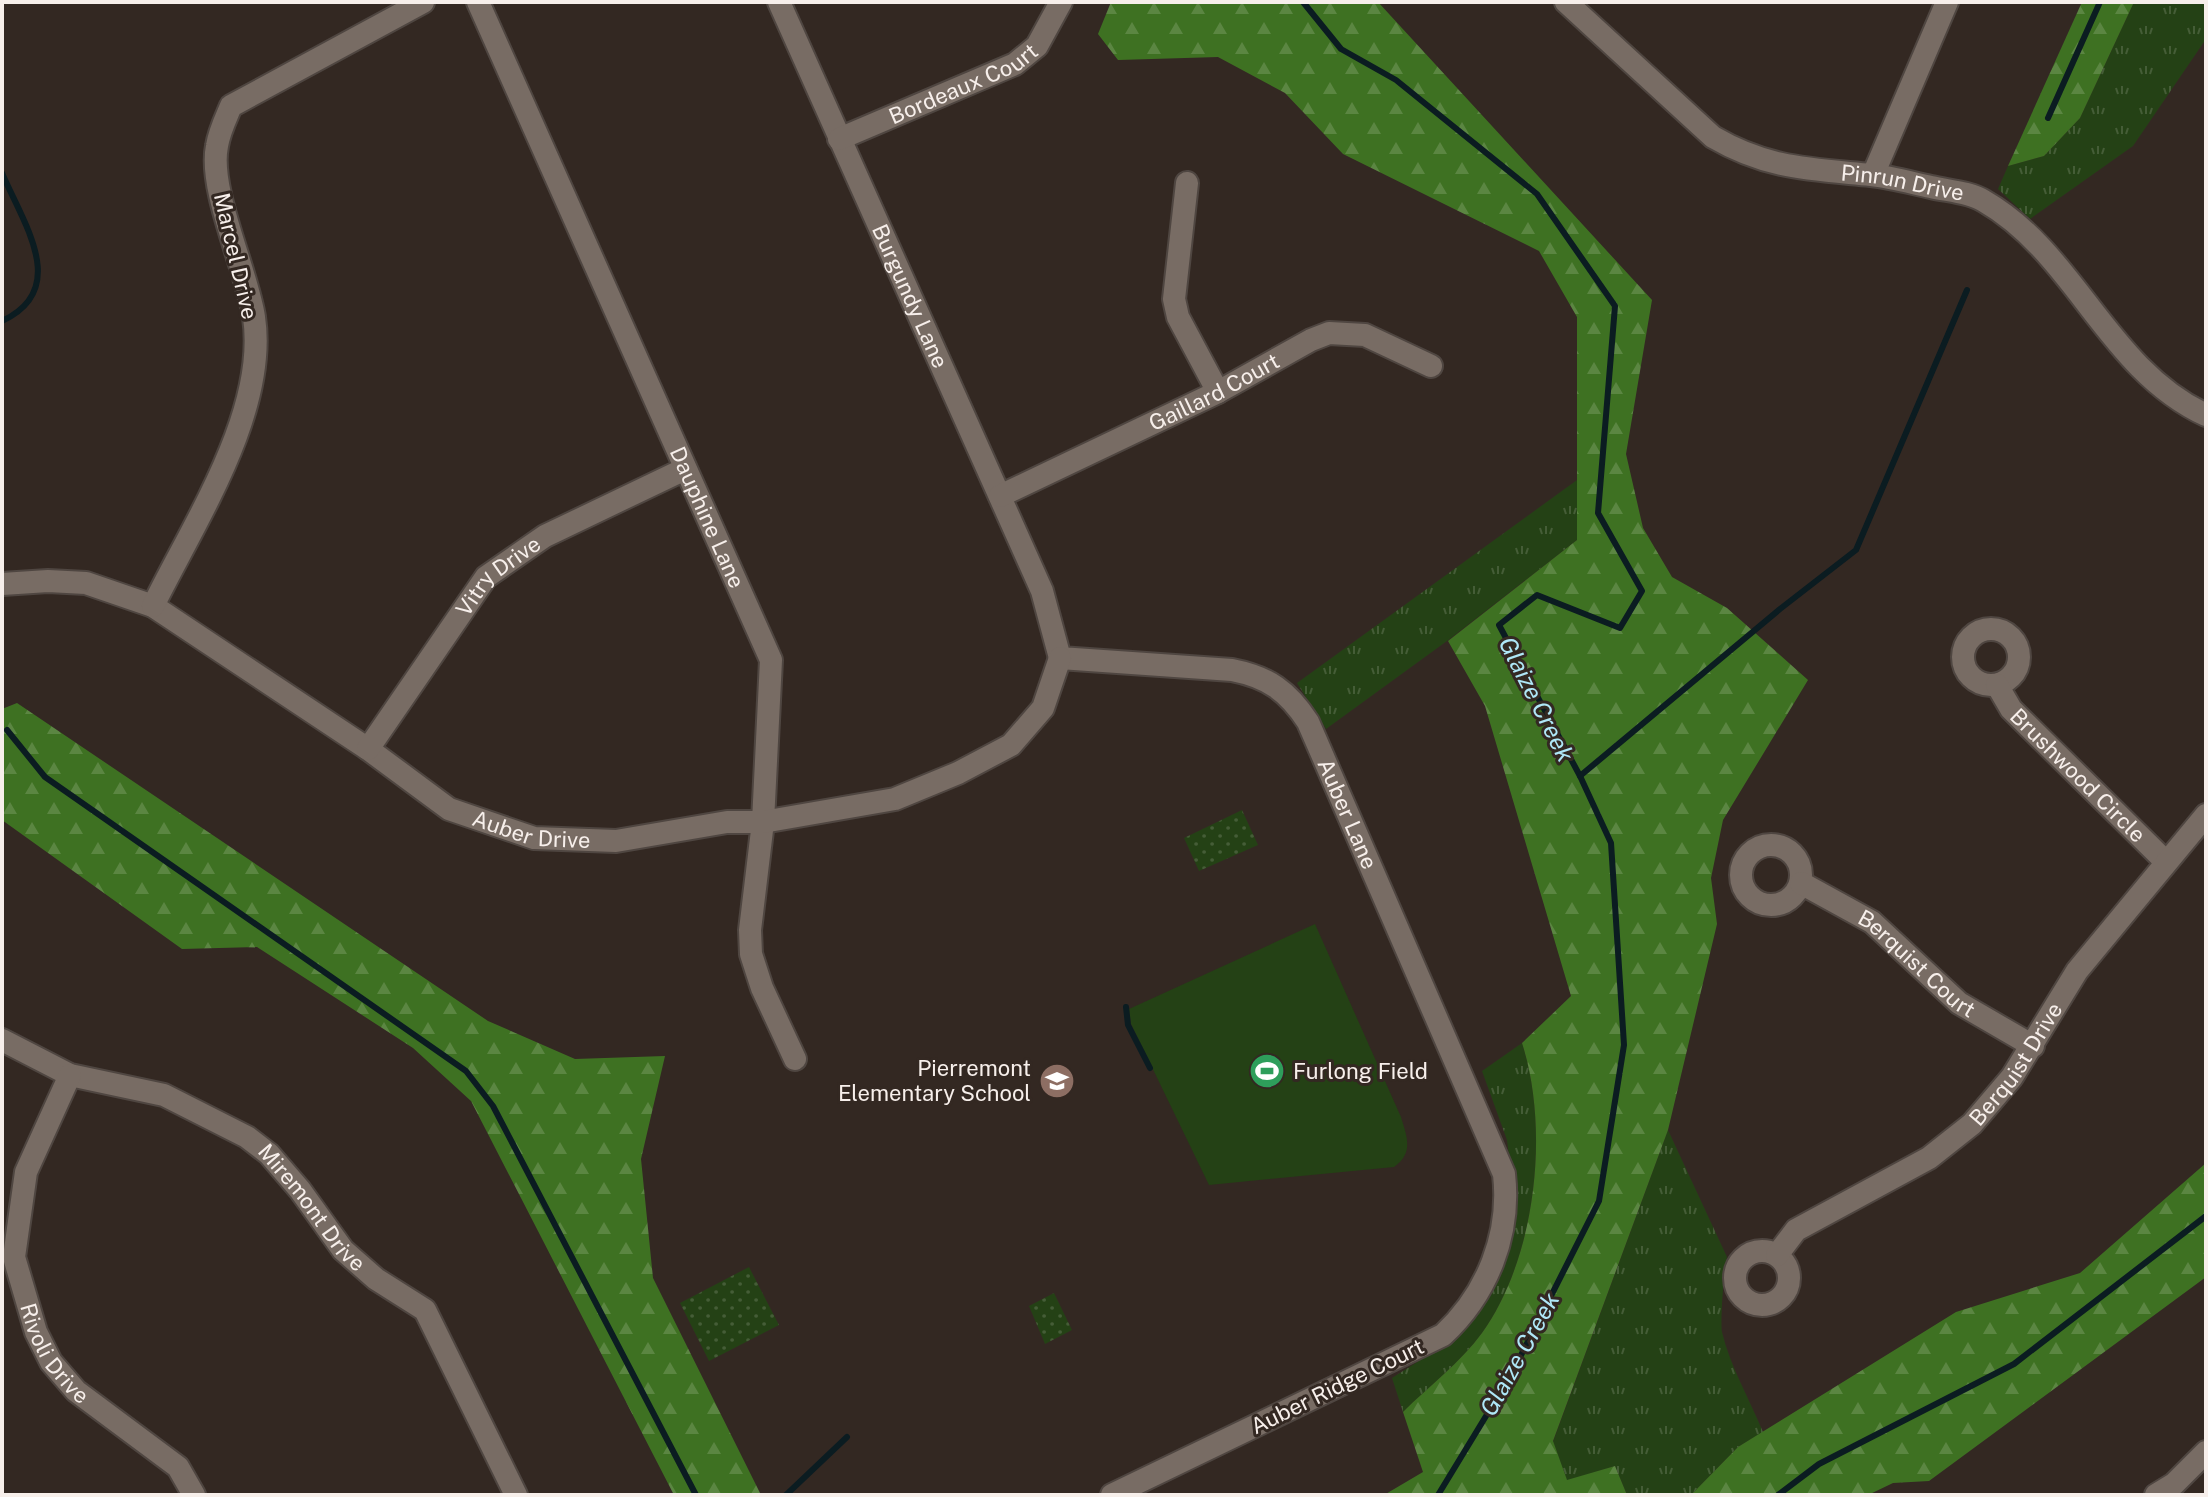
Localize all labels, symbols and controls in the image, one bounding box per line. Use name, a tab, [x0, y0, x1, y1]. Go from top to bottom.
street label: Bordeaux Court	[885, 38, 1043, 129]
street label: Pinrun Drive	[1840, 159, 1966, 206]
street label: Marcel Drive	[209, 190, 263, 322]
street label: Burgundy Lane	[867, 220, 954, 372]
street label: Gaillard Court	[1145, 347, 1284, 436]
street label: Dauphine Lane	[665, 443, 750, 592]
street label: Vitry Drive	[450, 530, 545, 621]
water label: Glaize Creek	[1494, 632, 1580, 766]
street label: Brushwood Circle	[2005, 703, 2151, 848]
street label: Auber Lane	[1312, 755, 1383, 873]
street label: Auber Drive	[469, 805, 591, 853]
street label: Berquist Court	[1854, 904, 1980, 1023]
street label: Berquist Drive	[1964, 998, 2068, 1131]
sports icon: Furlong Field	[1248, 1052, 1286, 1090]
place label: Pierremont Elementary School	[838, 1055, 1031, 1106]
place label: Furlong Field	[1293, 1058, 1428, 1084]
school or university icon: Pierremont Elementary School	[1038, 1062, 1076, 1100]
street label: Miremont Drive	[253, 1138, 371, 1277]
water label: Glaize Creek	[1474, 1288, 1564, 1420]
street label: Rivoli Drive	[15, 1300, 94, 1409]
street label: Auber Ridge Court	[1246, 1333, 1428, 1439]

